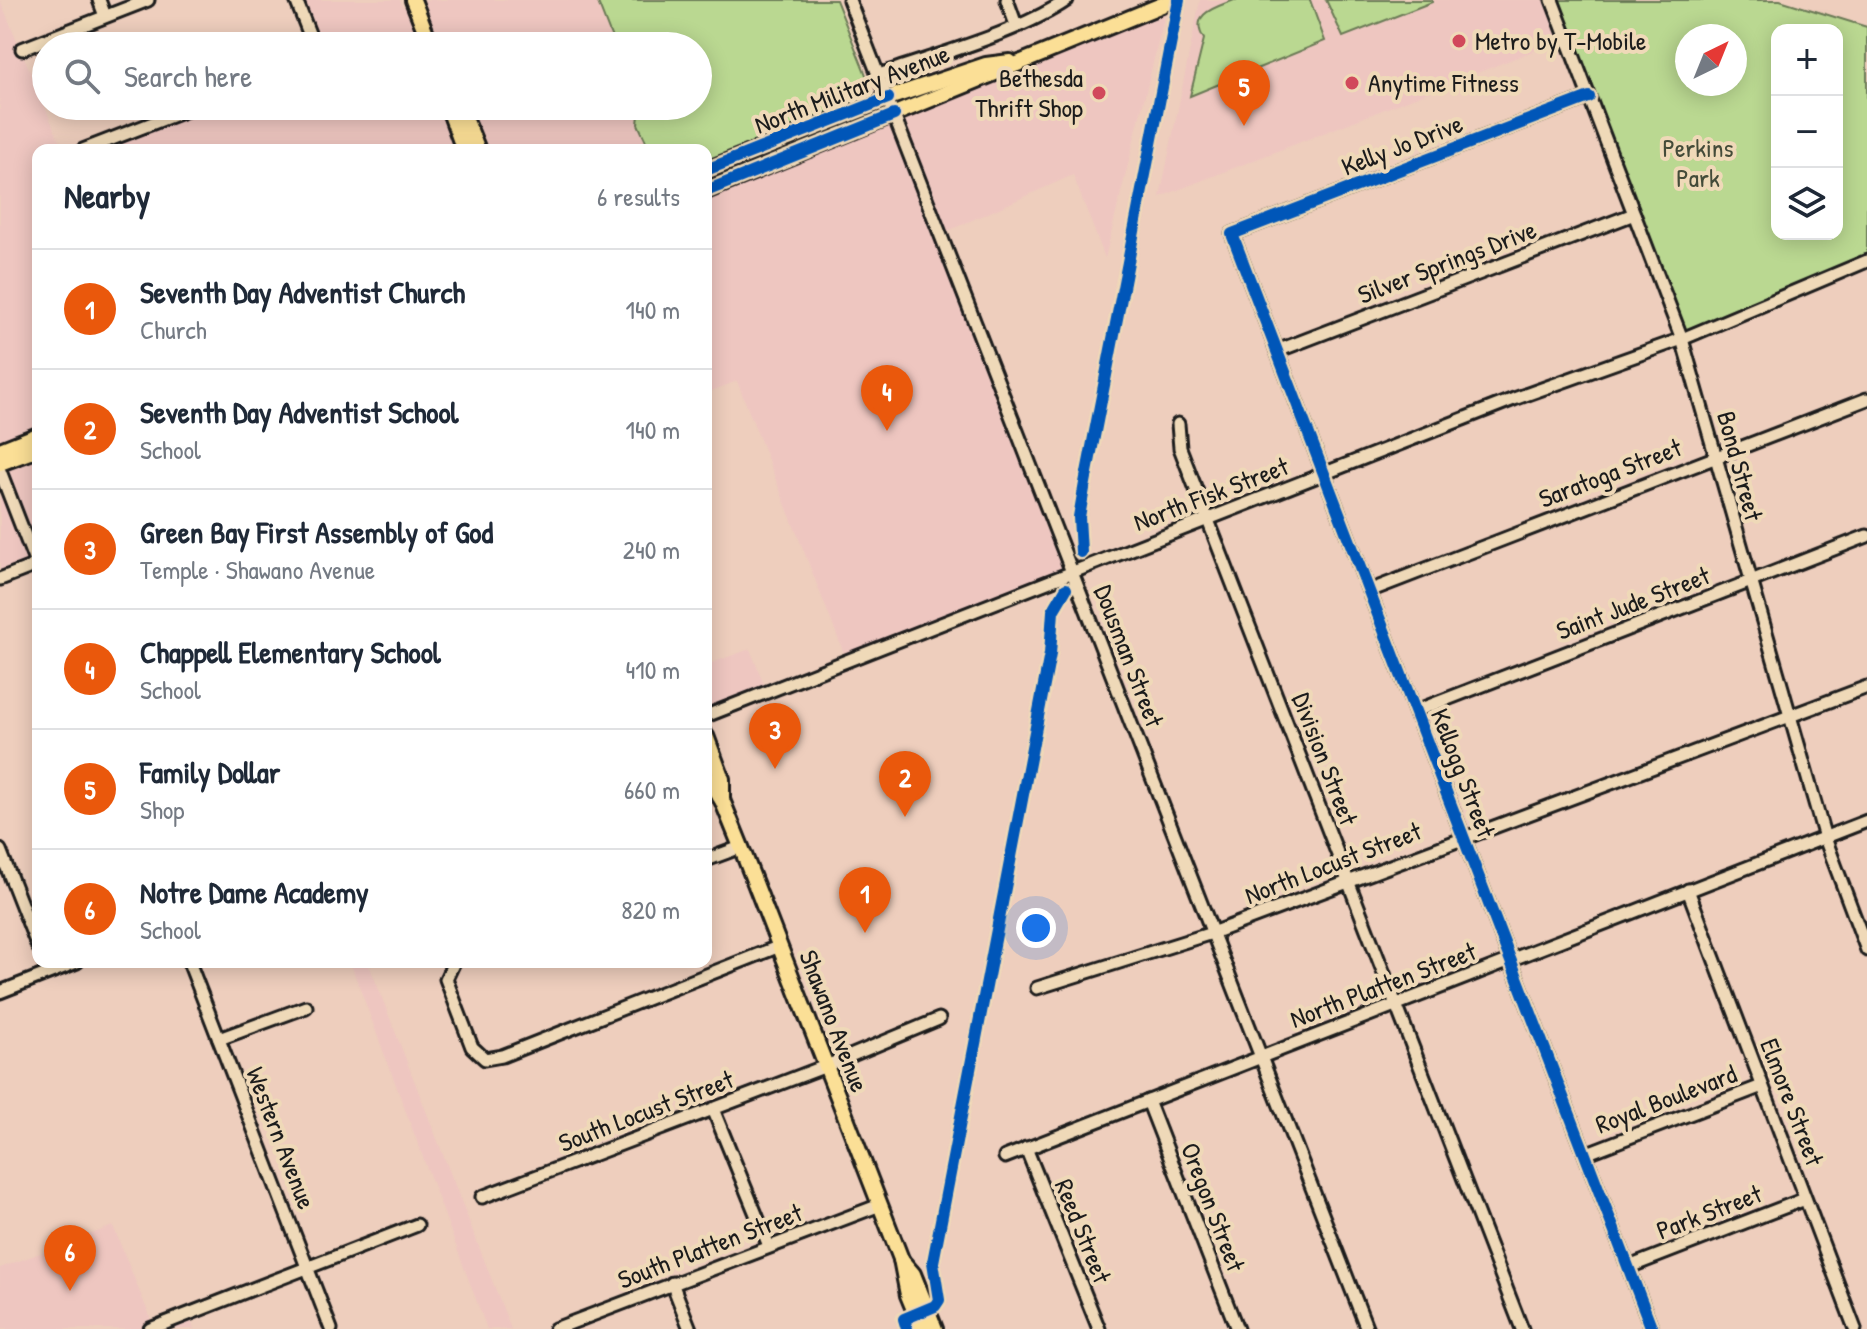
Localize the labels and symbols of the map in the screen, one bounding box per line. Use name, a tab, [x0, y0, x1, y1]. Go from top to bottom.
place label: Metro by T-Mobile	[1475, 23, 1646, 58]
north arrow	[1675, 24, 1747, 96]
marker: Metro by T-Mobile	[1450, 32, 1468, 50]
street label: North Military Avenue	[749, 35, 954, 142]
place label: Bethesda Thrift Shop	[975, 60, 1083, 125]
pin: 5	[1218, 60, 1270, 126]
place label: Anytime Fitness	[1368, 65, 1519, 100]
marker: Anytime Fitness	[1343, 74, 1361, 92]
marker: Bethesda Thrift Shop	[1090, 84, 1108, 102]
street label: Kelly Jo Drive	[1336, 105, 1467, 184]
park label: Perkins Park	[1662, 130, 1734, 195]
street label: Silver Springs Drive	[1353, 211, 1541, 312]
pin: 4	[861, 365, 913, 431]
street label: Bond Street	[1709, 407, 1772, 526]
street label: Saratoga Street	[1534, 429, 1687, 516]
street label: North Fisk Street	[1128, 448, 1294, 539]
street label: Saint Jude Street	[1551, 557, 1716, 648]
street label: Dousman Street	[1086, 580, 1173, 733]
street label: Division Street	[1284, 688, 1367, 831]
pin: 3	[749, 703, 801, 769]
street label: Kellogg Street	[1423, 703, 1504, 843]
pin: 2	[879, 751, 931, 817]
street label: North Locust Street	[1240, 812, 1427, 912]
pin: 1	[839, 867, 891, 933]
your location	[1016, 908, 1056, 948]
street label: North Platten Street	[1285, 933, 1482, 1036]
street label: Shawano Avenue	[791, 945, 878, 1097]
street label: Elmore Street	[1752, 1033, 1833, 1171]
street label: Royal Boulevard	[1590, 1056, 1741, 1141]
street label: South Locust Street	[553, 1061, 739, 1160]
street label: Western Avenue	[238, 1062, 325, 1214]
street label: Oregon Street	[1173, 1137, 1254, 1277]
street label: Reed Street	[1047, 1174, 1121, 1289]
street label: Park Street	[1651, 1175, 1767, 1248]
street label: South Platten Street	[613, 1194, 808, 1297]
pin: 6	[44, 1225, 96, 1291]

